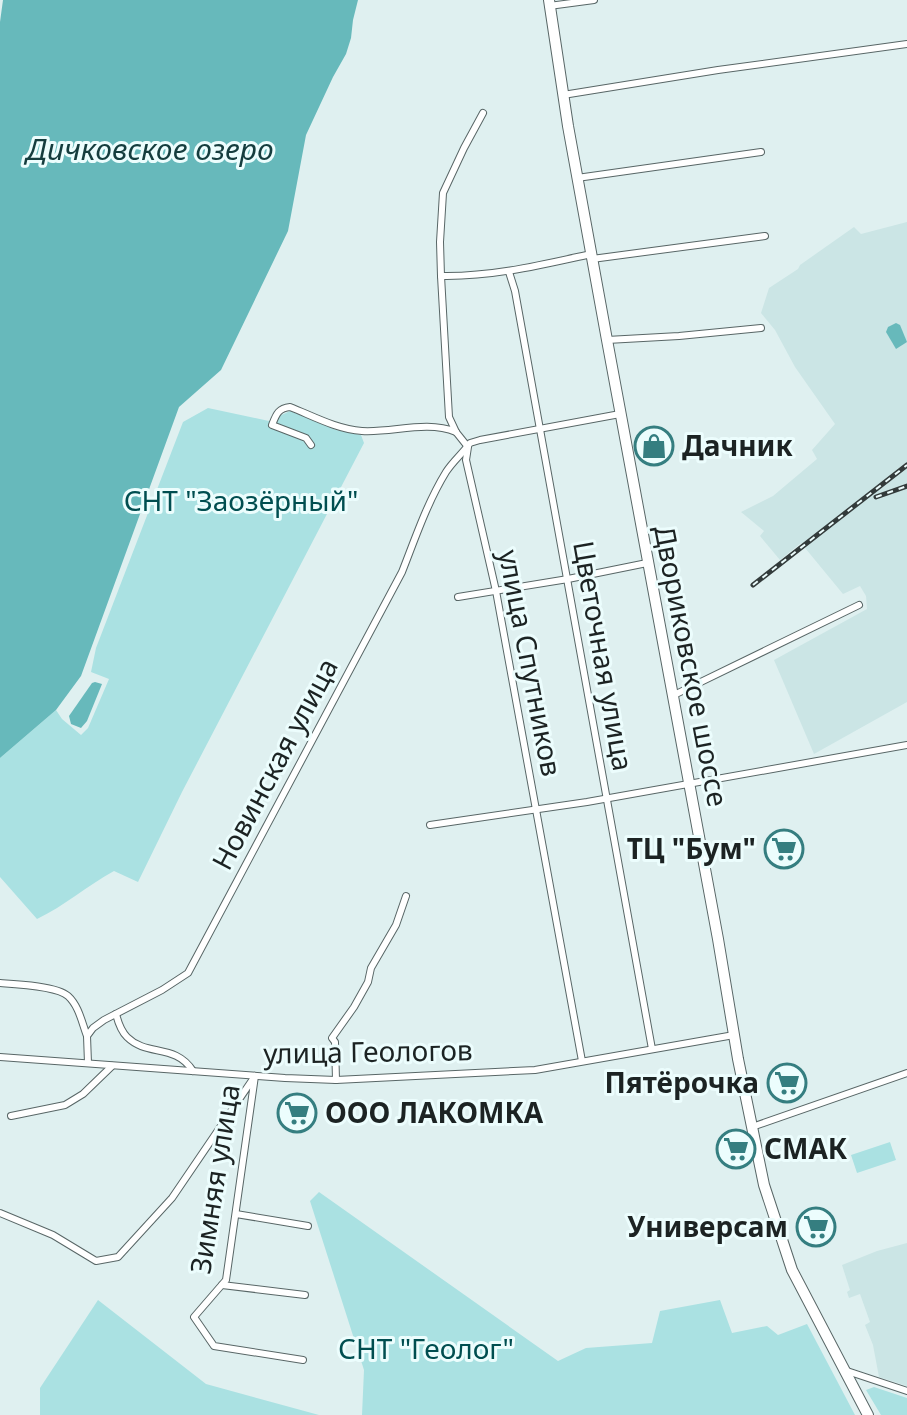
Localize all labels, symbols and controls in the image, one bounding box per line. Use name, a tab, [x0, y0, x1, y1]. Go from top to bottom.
water label: Дичковское озеро	[23, 128, 274, 169]
shop icon: Дачник	[633, 425, 675, 467]
place label: Дачник	[682, 426, 793, 464]
park label: СНТ "Заозёрный"	[124, 481, 358, 519]
street label: Двориковское шоссе	[646, 522, 738, 810]
street label: Цветочная улица	[565, 538, 643, 774]
street label: улица Спутников	[490, 546, 572, 779]
street label: Новинская улица	[202, 651, 346, 876]
supermarket icon: ТЦ "Бум"	[763, 828, 805, 870]
place label: ТЦ "Бум"	[627, 829, 756, 867]
street label: улица Геологов	[263, 1030, 473, 1072]
supermarket icon: Пятёрочка	[766, 1062, 808, 1104]
place label: Пятёрочка	[604, 1063, 759, 1101]
street label: Зимняя улица	[180, 1081, 248, 1276]
supermarket icon: ООО ЛАКОМКА	[276, 1092, 318, 1134]
place label: ООО ЛАКОМКА	[325, 1093, 544, 1131]
supermarket icon: СМАК	[715, 1128, 757, 1170]
place label: СМАК	[764, 1129, 848, 1167]
supermarket icon: Универсам	[795, 1206, 837, 1248]
place label: Универсам	[627, 1207, 788, 1245]
park label: СНТ "Геолог"	[338, 1329, 514, 1367]

